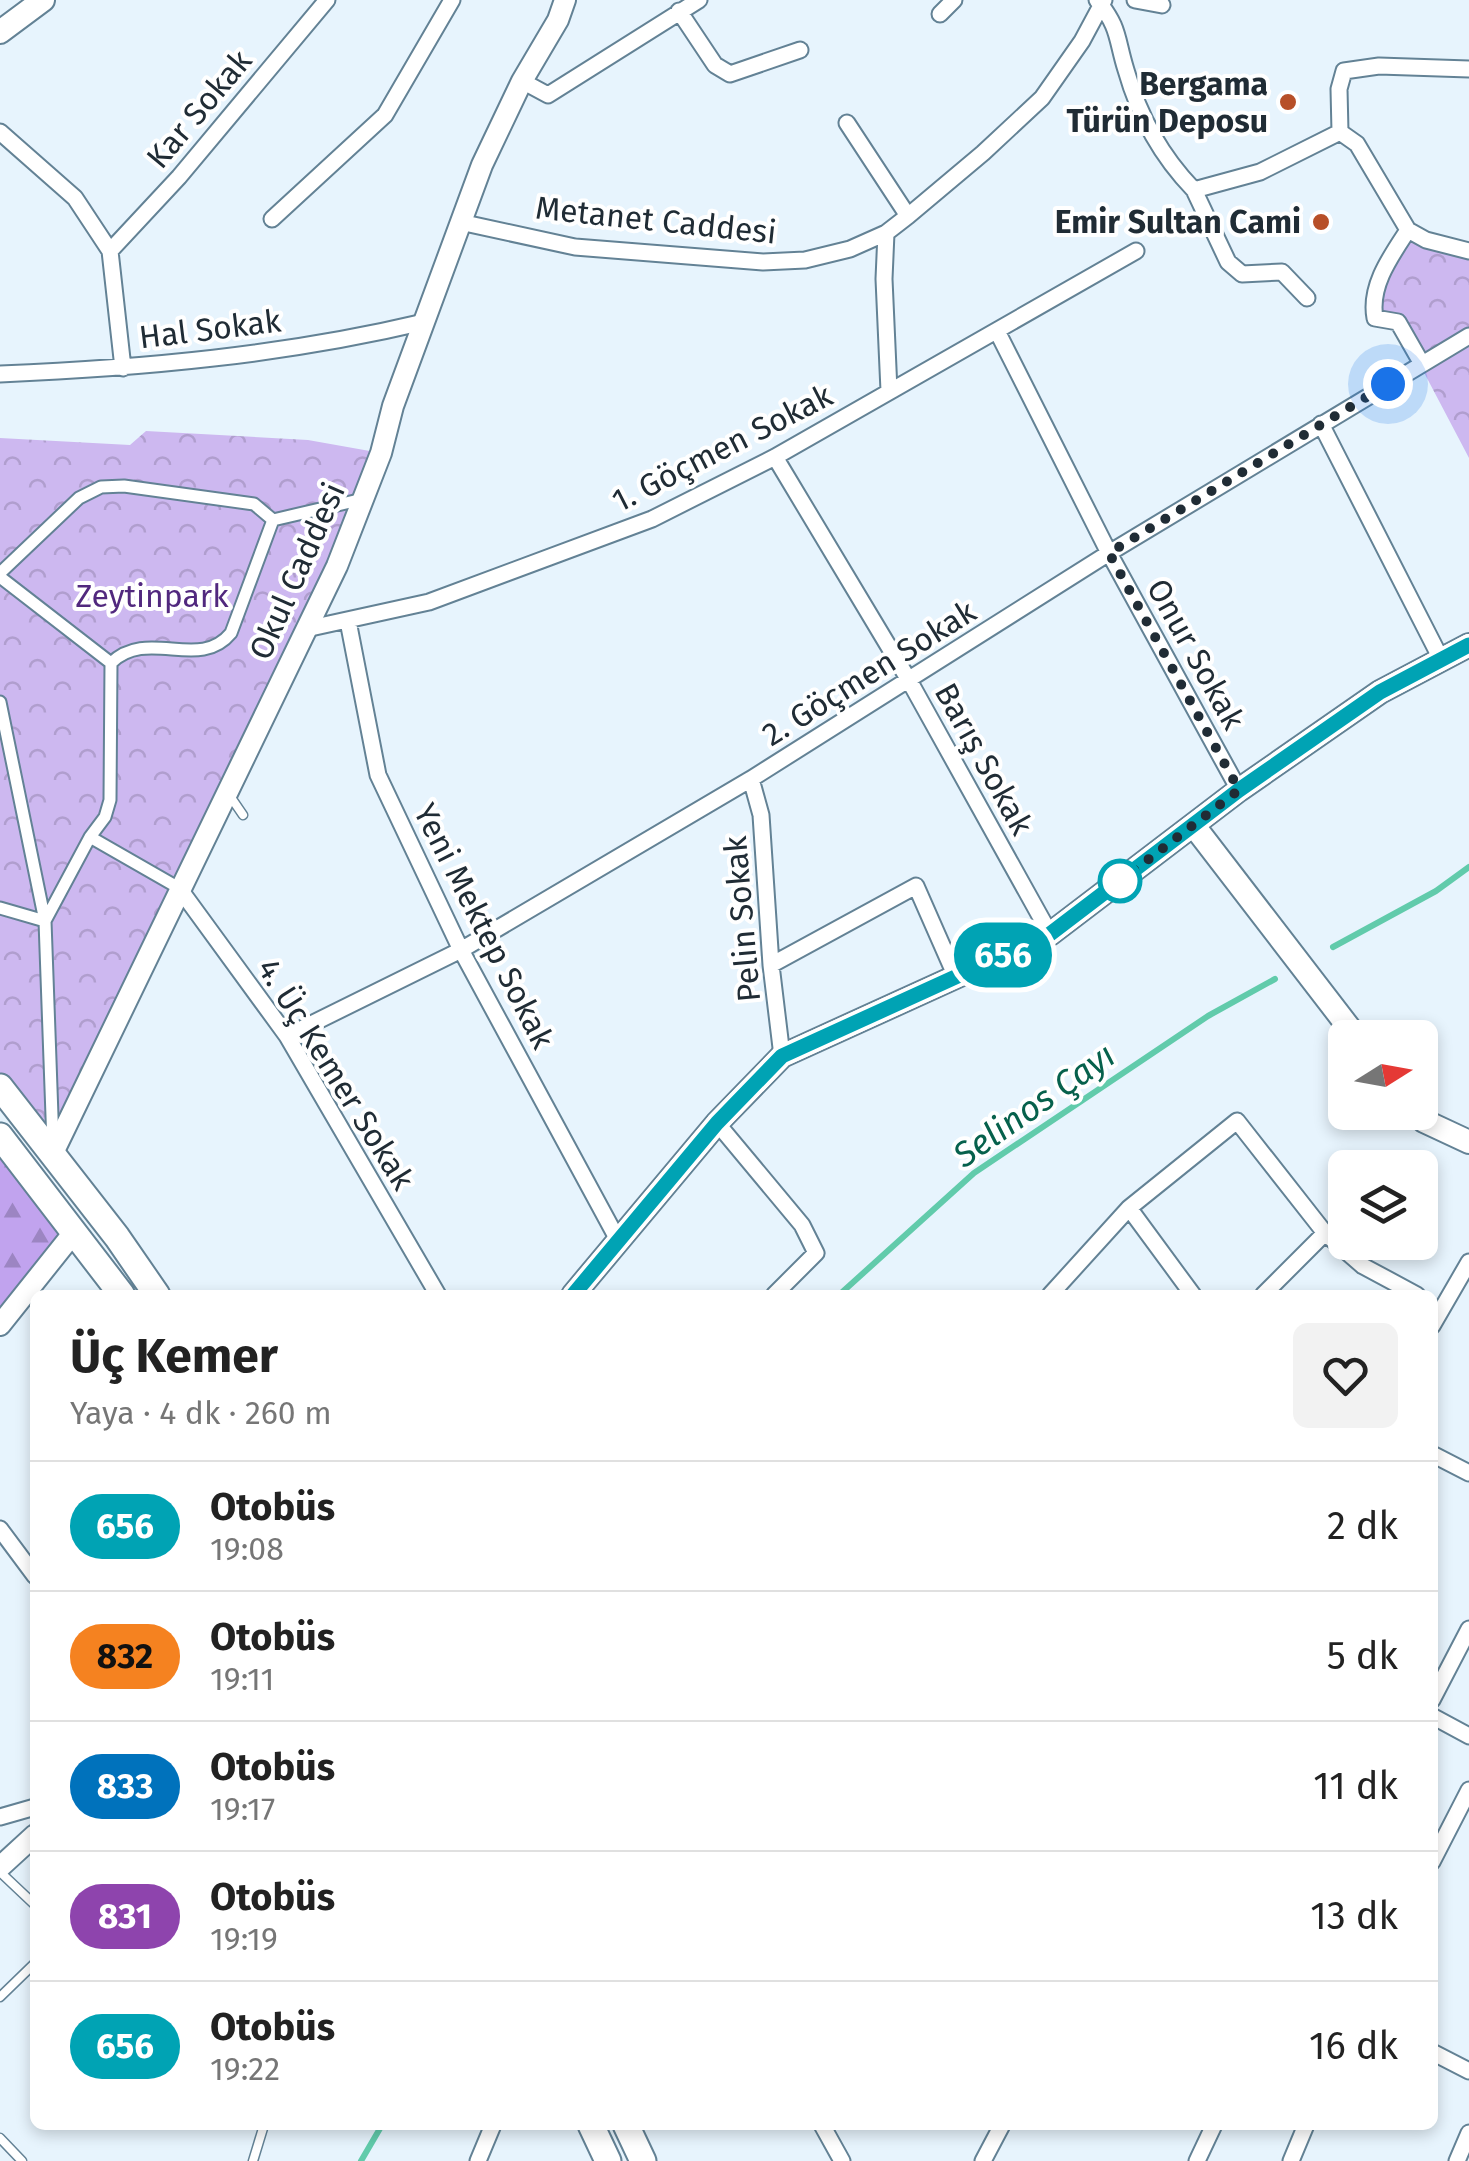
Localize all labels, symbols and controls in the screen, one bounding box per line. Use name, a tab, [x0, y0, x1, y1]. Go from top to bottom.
street label: Kar Sokak	[139, 42, 260, 176]
place label: Bergama Türün Deposu	[1066, 65, 1268, 140]
marker: Bergama Türün Deposu	[1277, 91, 1299, 113]
street label: Metanet Caddesi	[534, 188, 778, 252]
place label: Emir Sultan Cami	[1055, 203, 1301, 241]
marker: Emir Sultan Cami	[1310, 211, 1332, 233]
street label: Hal Sokak	[137, 301, 284, 357]
your location	[1363, 359, 1413, 409]
street label: 1. Göçmen Sokak	[606, 376, 839, 520]
street label: Okul Caddesi	[241, 477, 353, 665]
street label: Onur Sokak	[1139, 572, 1253, 736]
park label: Zeytinpark	[75, 577, 229, 615]
street label: 2. Göçmen Sokak	[755, 592, 983, 754]
street label: Barış Sokak	[927, 677, 1042, 842]
street label: Yeni Mektep Sokak	[406, 797, 562, 1055]
street label: Pelin Sokak	[716, 834, 768, 1004]
unlabelled marker	[1099, 860, 1141, 902]
line badge: 656	[946, 922, 1060, 988]
text: 656	[974, 934, 1032, 976]
street label: 4. Üç Kemer Sokak	[250, 951, 423, 1197]
north arrow	[1328, 1020, 1438, 1130]
map controls	[1328, 1020, 1438, 1260]
water label: Selinos Çayı	[944, 1034, 1124, 1177]
button: layers	[1328, 1150, 1438, 1260]
button: heart	[1293, 1323, 1398, 1428]
text: Üç Kemer	[70, 1327, 278, 1385]
text: Yaya · 4 dk · 260 m	[70, 1394, 332, 1432]
text: Otobüs	[210, 1484, 335, 1530]
text: 2 dk	[1327, 1503, 1398, 1549]
text: 656	[96, 1505, 154, 1547]
text: 19:08	[210, 1530, 284, 1568]
text: Otobüs	[210, 1614, 335, 1660]
text: 5 dk	[1327, 1633, 1398, 1679]
text: 832	[97, 1635, 153, 1677]
text: 19:11	[210, 1660, 274, 1698]
text: Otobüs	[210, 1744, 335, 1790]
text: 11 dk	[1313, 1763, 1398, 1809]
text: 833	[97, 1765, 153, 1807]
text: 19:17	[210, 1790, 275, 1828]
text: Otobüs	[210, 1874, 335, 1920]
text: 13 dk	[1310, 1893, 1398, 1939]
text: 831	[98, 1895, 152, 1937]
text: 19:19	[210, 1920, 278, 1958]
text: Otobüs	[210, 2004, 335, 2050]
text: 16 dk	[1309, 2023, 1398, 2069]
text: 656	[96, 2025, 154, 2067]
text: 19:22	[210, 2050, 280, 2088]

